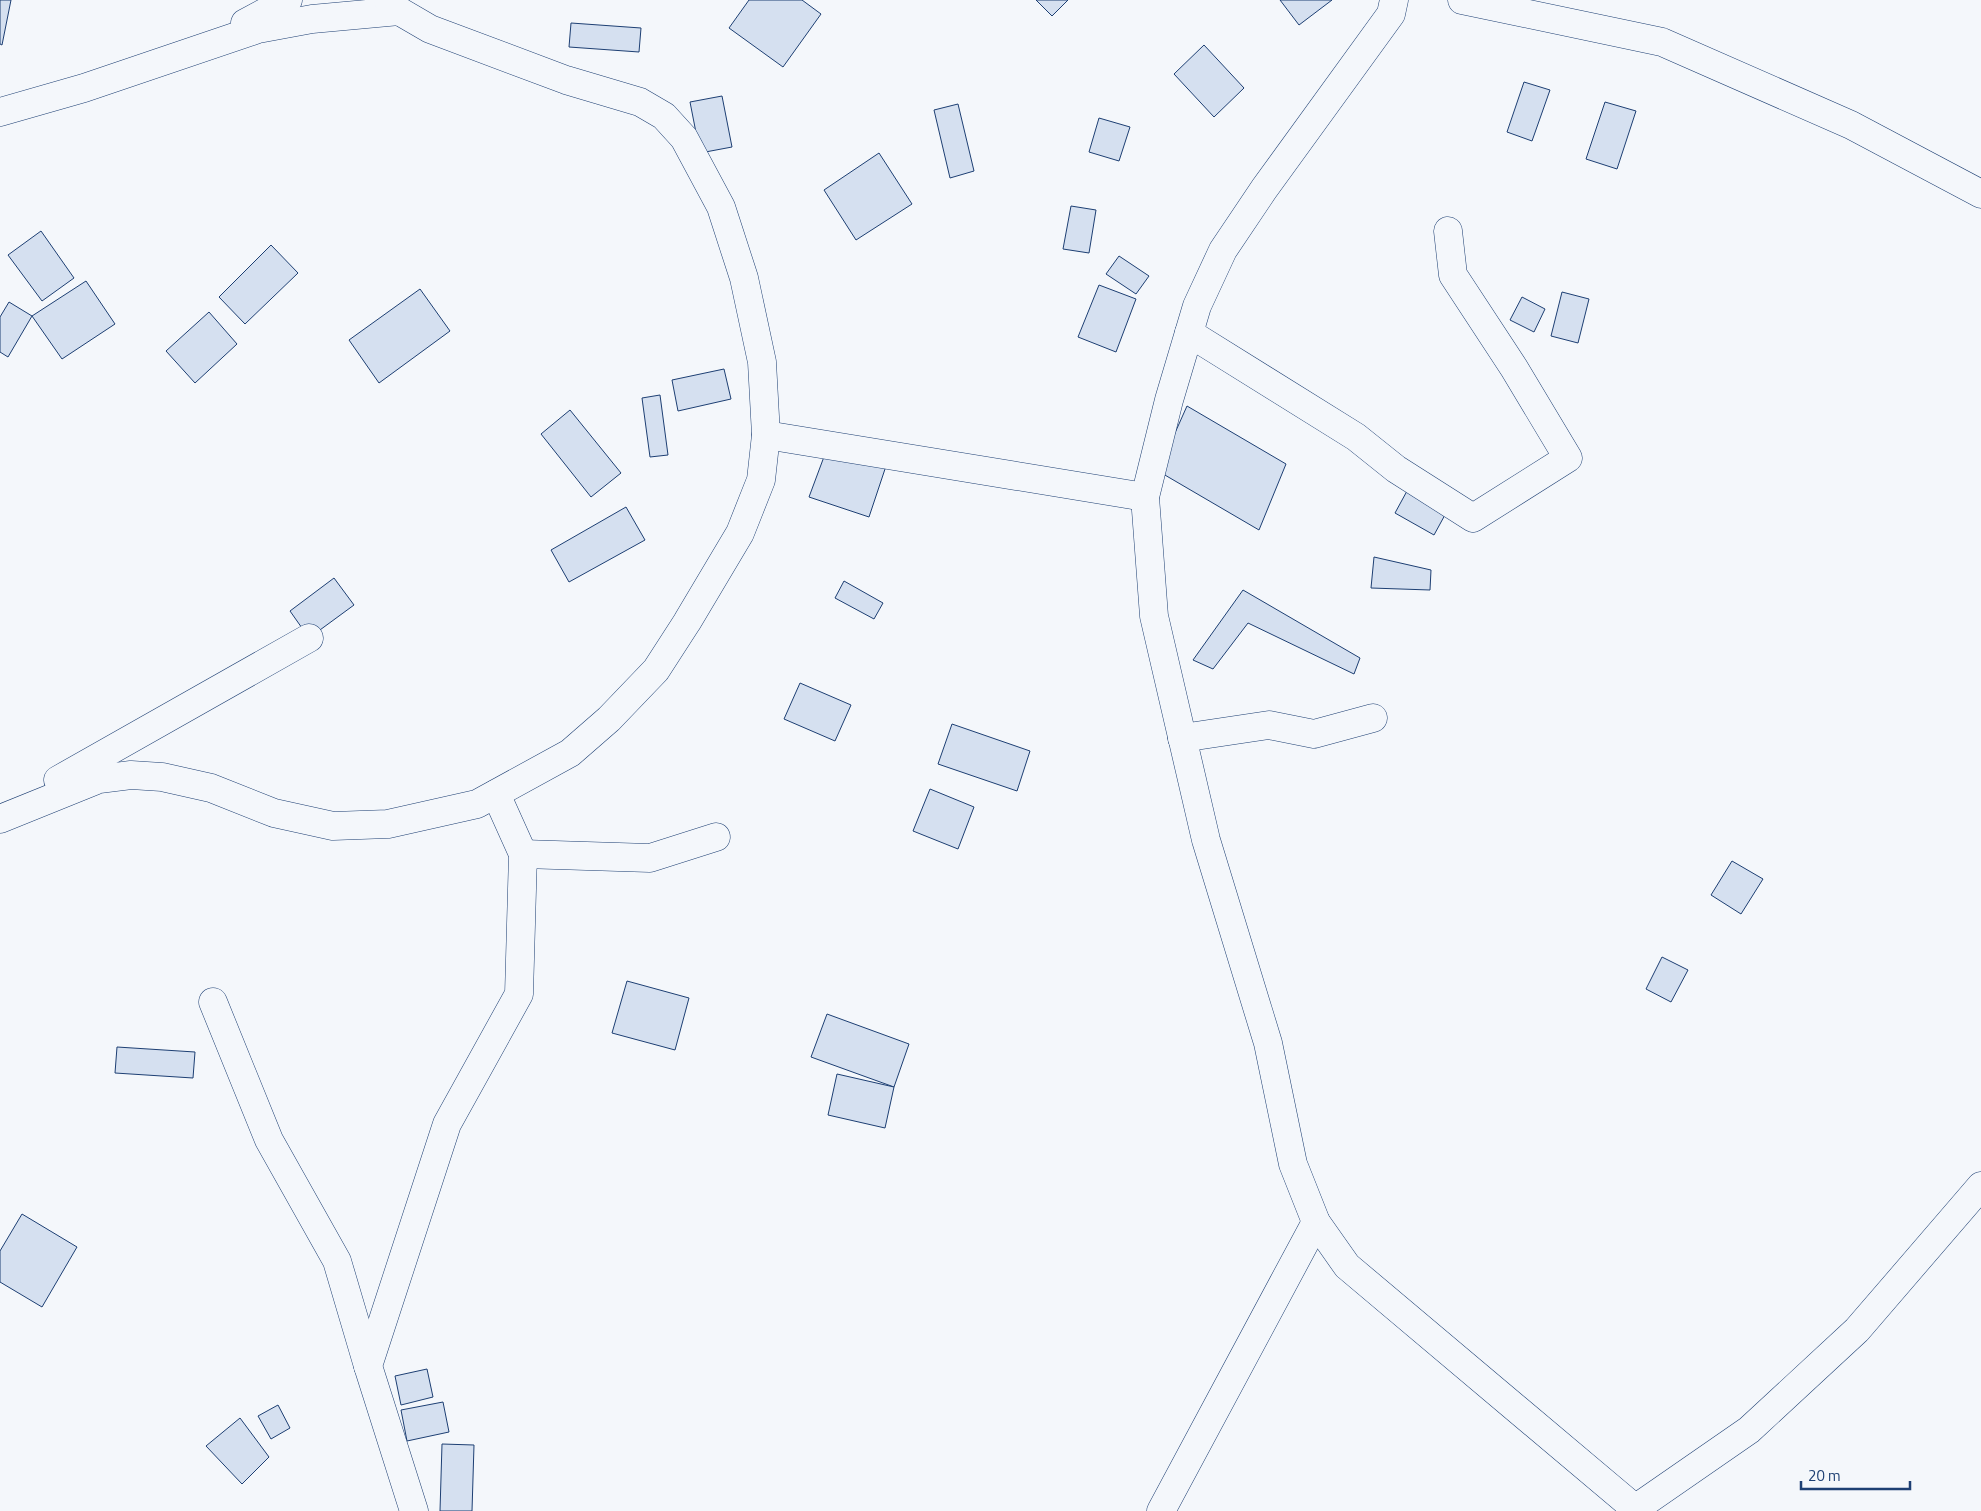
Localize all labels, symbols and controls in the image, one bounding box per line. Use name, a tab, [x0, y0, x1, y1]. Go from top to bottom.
scale bar	[1801, 1458, 1910, 1490]
text: 20 m	[1808, 1464, 1841, 1487]

